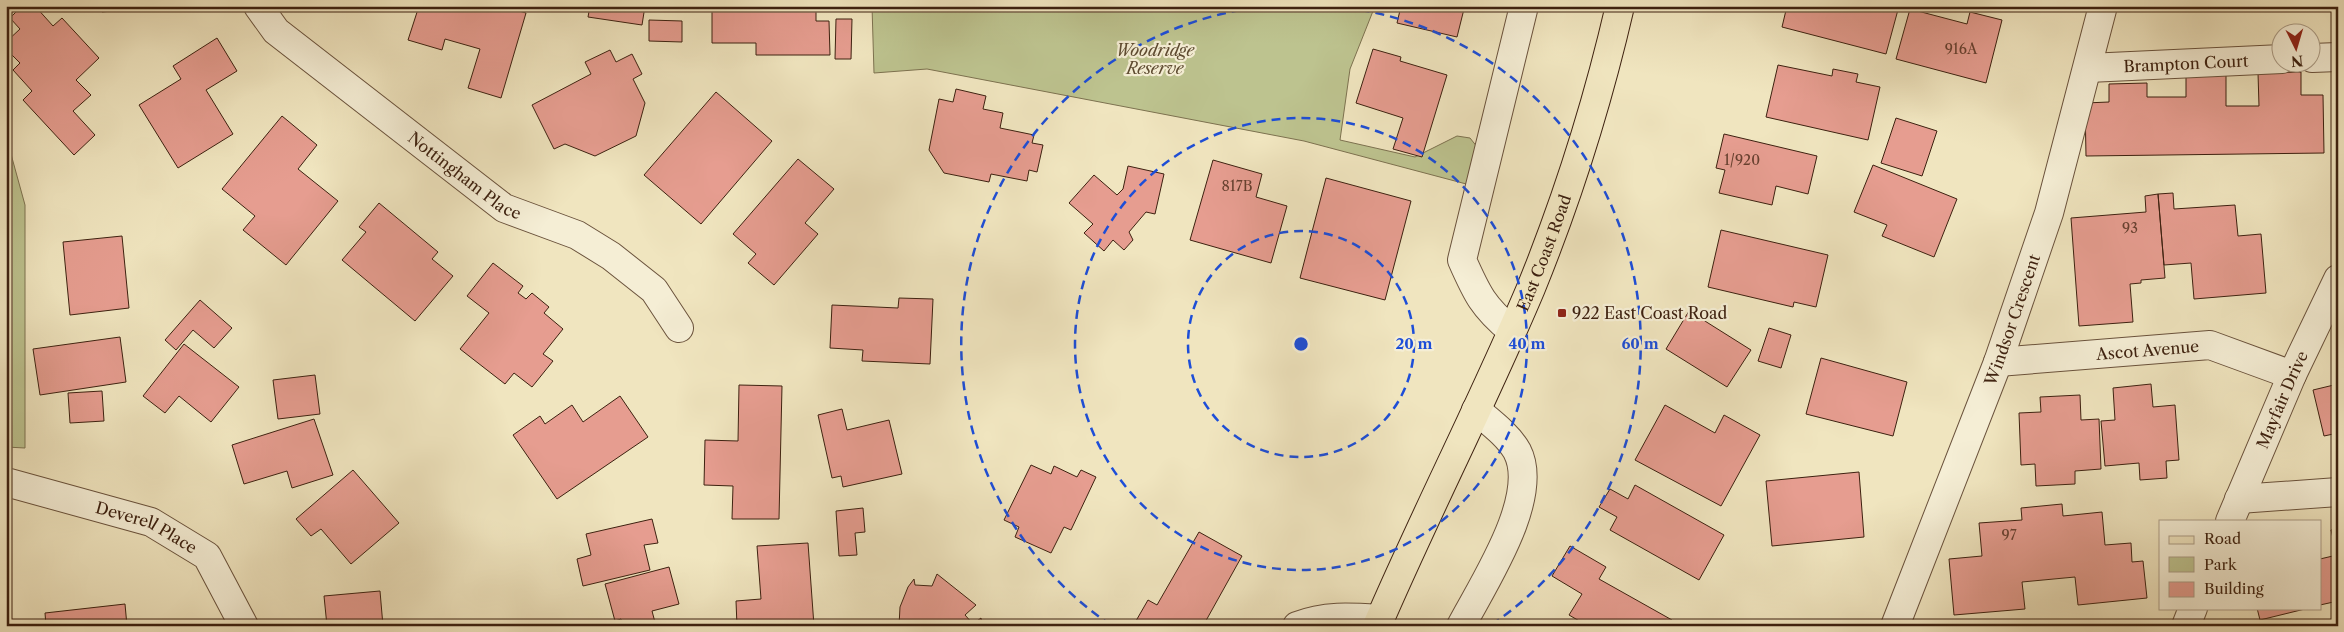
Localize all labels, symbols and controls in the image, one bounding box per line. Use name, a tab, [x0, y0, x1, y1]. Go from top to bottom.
north arrow	[2272, 22, 2322, 72]
park label: Woodridge Reserve	[1116, 40, 1195, 78]
house number: 916A	[1945, 40, 1978, 58]
street label: Brampton Court	[2123, 51, 2249, 76]
text: N	[2290, 51, 2304, 70]
street label: Nottingham Place	[404, 127, 524, 224]
house number: 1/920	[1724, 151, 1760, 169]
house number: 817B	[1222, 177, 1253, 195]
street label: East Coast Road	[1512, 192, 1575, 314]
house number: 93	[2122, 219, 2138, 237]
street label: Windsor Crescent	[1980, 251, 2044, 389]
place label: 922 East Coast Road	[1572, 303, 1728, 323]
marker: 922 East Coast Road	[1556, 307, 1568, 319]
text: 20 m	[1395, 334, 1433, 353]
text: 40 m	[1508, 334, 1546, 353]
text: 60 m	[1621, 334, 1659, 353]
centre of rings	[1292, 335, 1310, 353]
street label: Ascot Avenue	[2094, 336, 2200, 364]
street label: Mayfair Drive	[2252, 348, 2312, 451]
street label: Deverell Place	[93, 497, 201, 558]
legend	[2159, 520, 2322, 610]
house number: 97	[2001, 526, 2017, 544]
text: Road	[2204, 529, 2241, 548]
text: Park	[2204, 555, 2238, 574]
text: Building	[2204, 579, 2264, 598]

